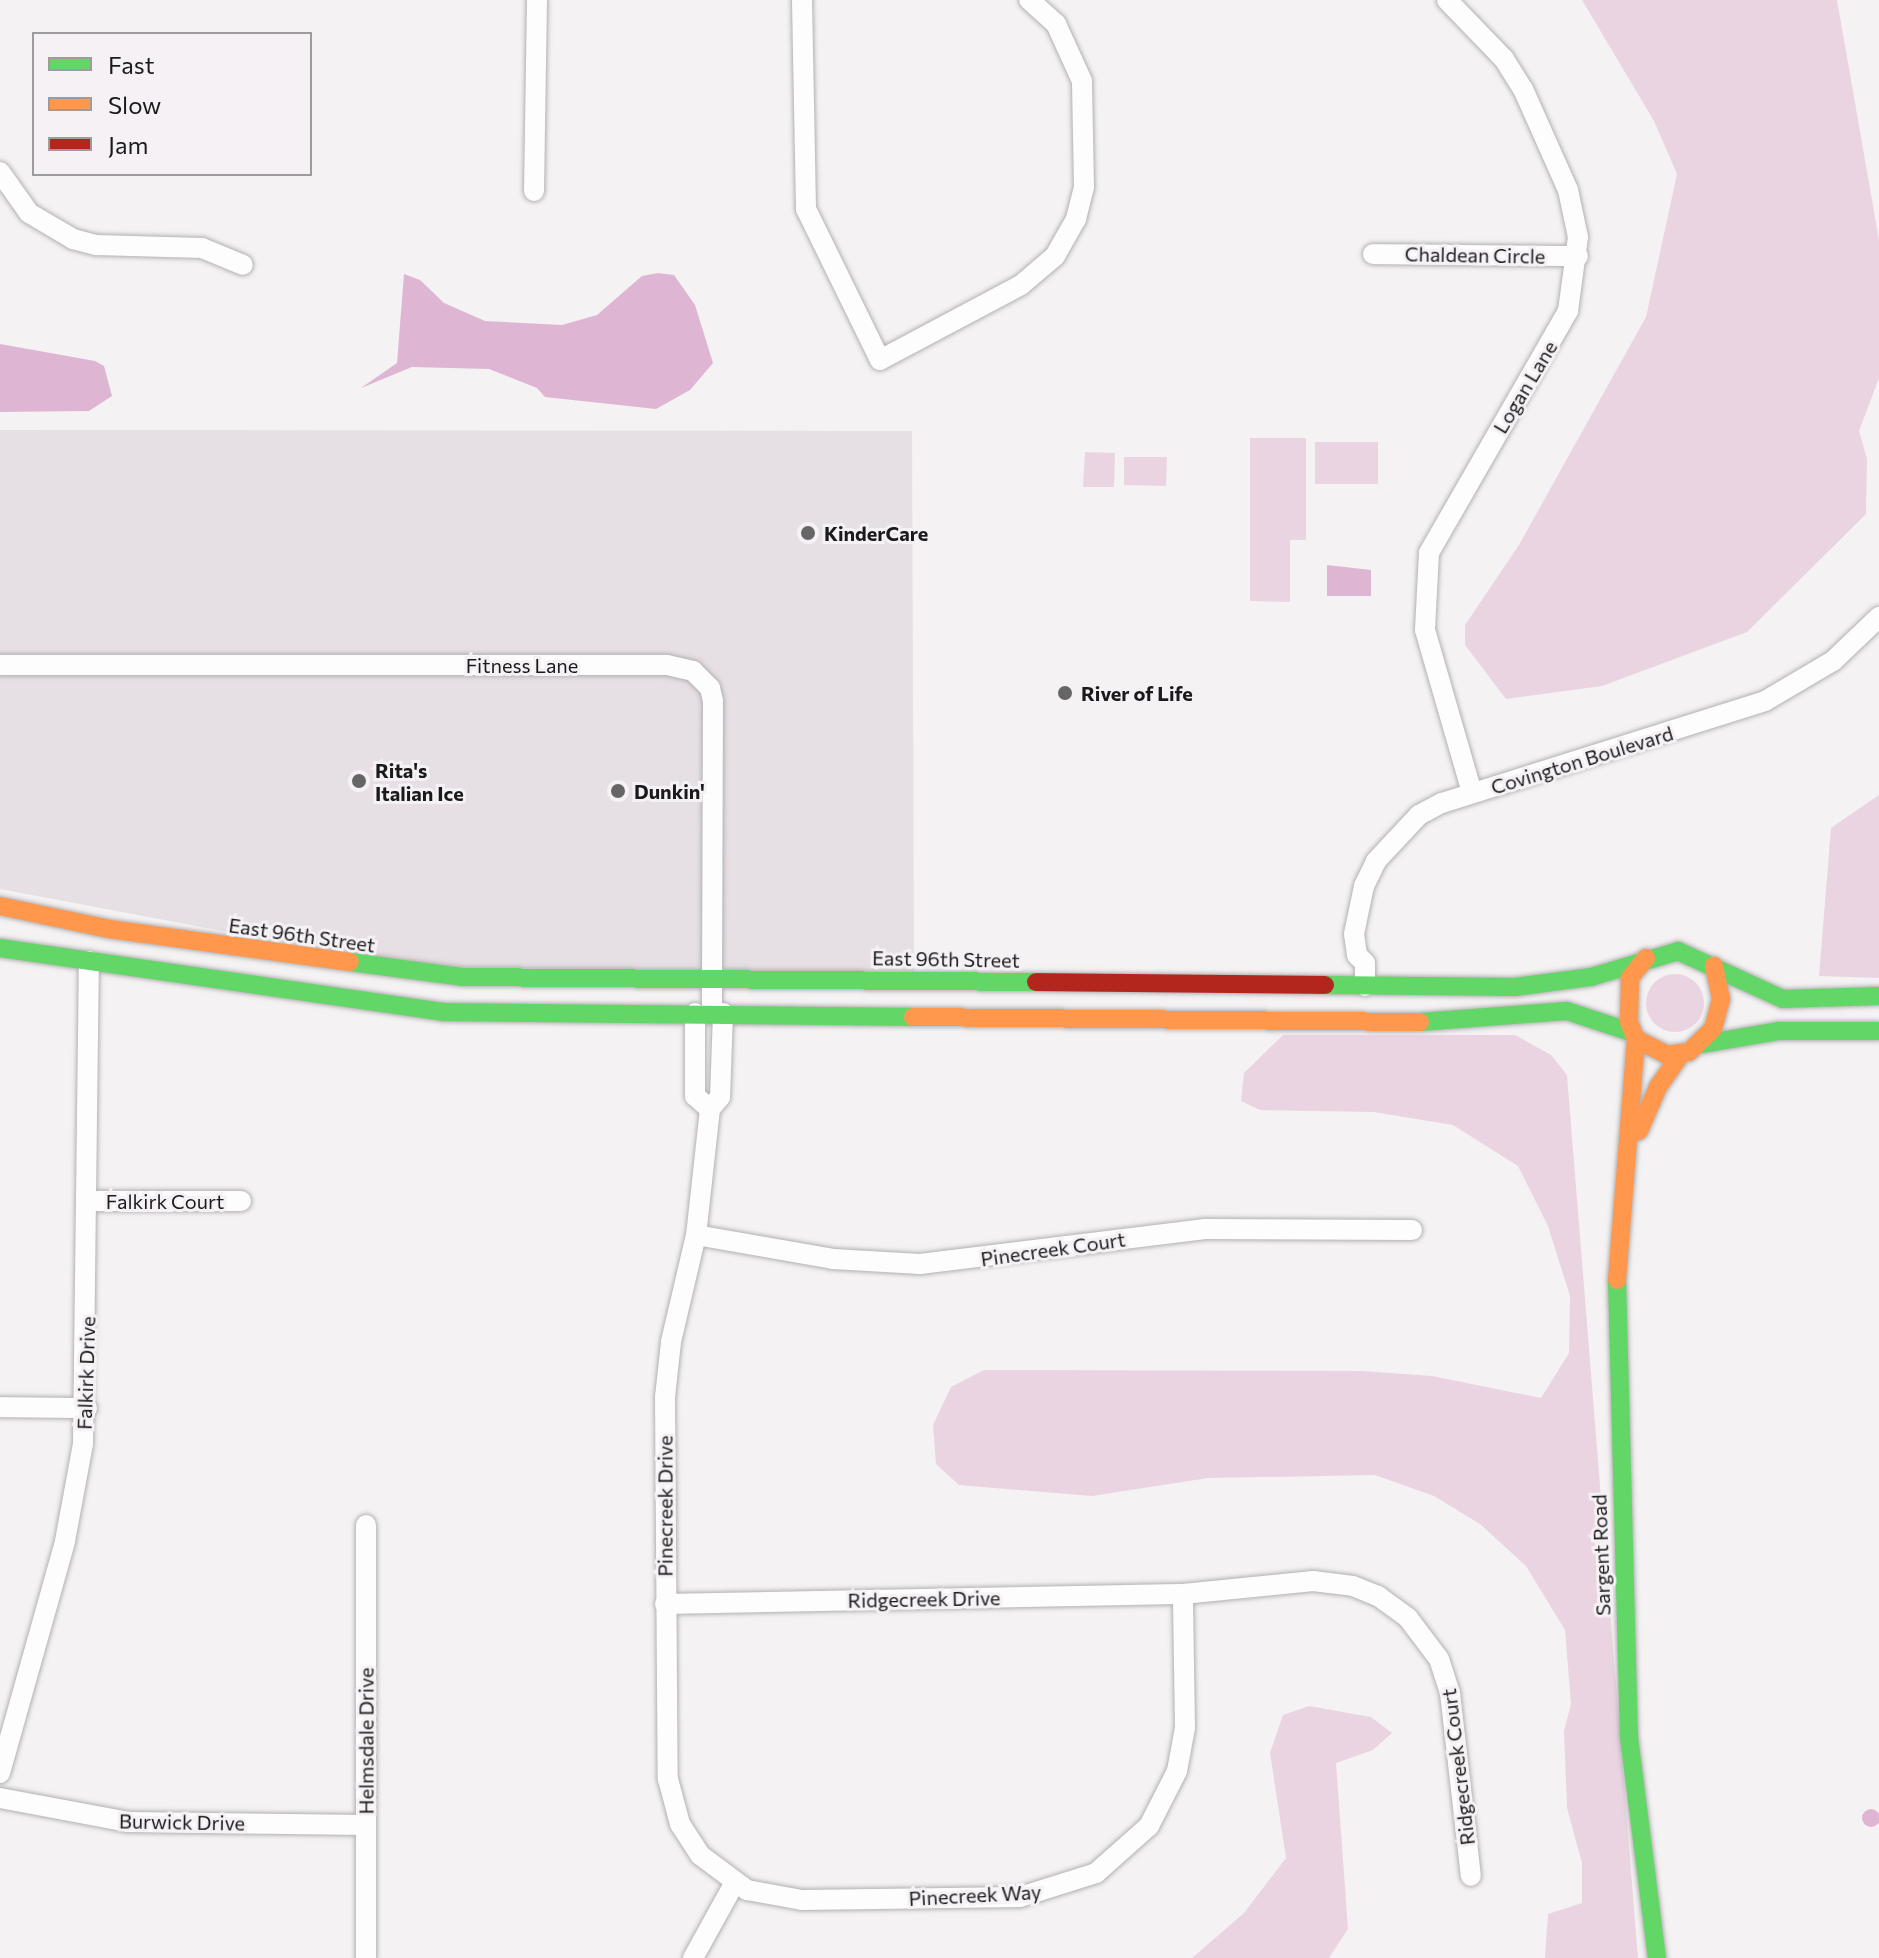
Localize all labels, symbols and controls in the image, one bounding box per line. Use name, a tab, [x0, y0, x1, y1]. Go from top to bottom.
legend	[32, 32, 312, 176]
text: Fast	[108, 50, 155, 79]
text: Slow	[108, 90, 161, 119]
text: Jam	[108, 130, 148, 159]
street label: Chaldean Circle	[1405, 242, 1545, 268]
street label: Logan Lane	[1488, 336, 1562, 438]
place label: KinderCare	[824, 521, 928, 545]
marker: KinderCare	[799, 524, 817, 542]
street label: Fitness Lane	[466, 653, 578, 677]
place label: River of Life	[1081, 681, 1193, 705]
marker: River of Life	[1056, 684, 1074, 702]
street label: Covington Boulevard	[1488, 721, 1676, 799]
place label: Rita's Italian Ice	[375, 758, 464, 805]
marker: Rita's Italian Ice	[350, 772, 368, 790]
place label: Dunkin'	[634, 779, 705, 803]
marker: Dunkin'	[609, 782, 627, 800]
street label: East 96th Street	[227, 913, 377, 957]
street label: East 96th Street	[872, 946, 1020, 972]
street label: Falkirk Court	[106, 1189, 224, 1213]
street label: Pinecreek Court	[979, 1227, 1127, 1271]
street label: Falkirk Drive	[72, 1316, 100, 1430]
street label: Pinecreek Drive	[653, 1435, 677, 1577]
street label: Sargent Road	[1587, 1494, 1615, 1616]
street label: Ridgecreek Drive	[847, 1586, 1001, 1612]
street label: Helmsdale Drive	[354, 1668, 378, 1814]
street label: Ridgecreek Court	[1436, 1687, 1480, 1847]
street label: Burwick Drive	[119, 1809, 245, 1835]
street label: Pinecreek Way	[908, 1880, 1042, 1910]

